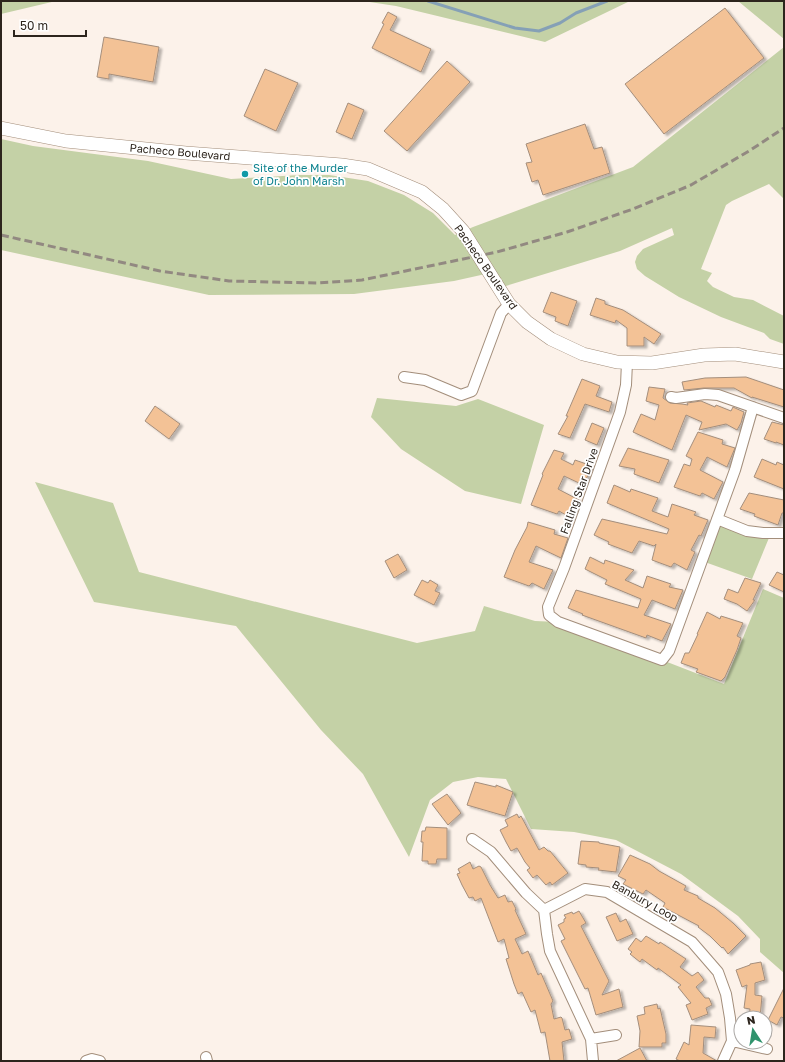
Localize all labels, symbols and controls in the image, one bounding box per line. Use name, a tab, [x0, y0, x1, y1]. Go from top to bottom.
scale bar	[14, 12, 86, 38]
text: 50 m	[20, 18, 48, 33]
street label: Pacheco Boulevard	[129, 141, 231, 162]
place label: Site of the Murder of Dr. John Marsh	[253, 161, 349, 187]
marker: Site of the Murder of Dr. John Marsh	[240, 169, 250, 179]
street label: Pacheco Boulevard	[452, 222, 521, 312]
street label: Falling Star Drive	[557, 446, 600, 536]
street label: Banbury Loop	[610, 877, 681, 924]
north arrow	[733, 1010, 773, 1050]
text: N	[745, 1013, 756, 1027]

